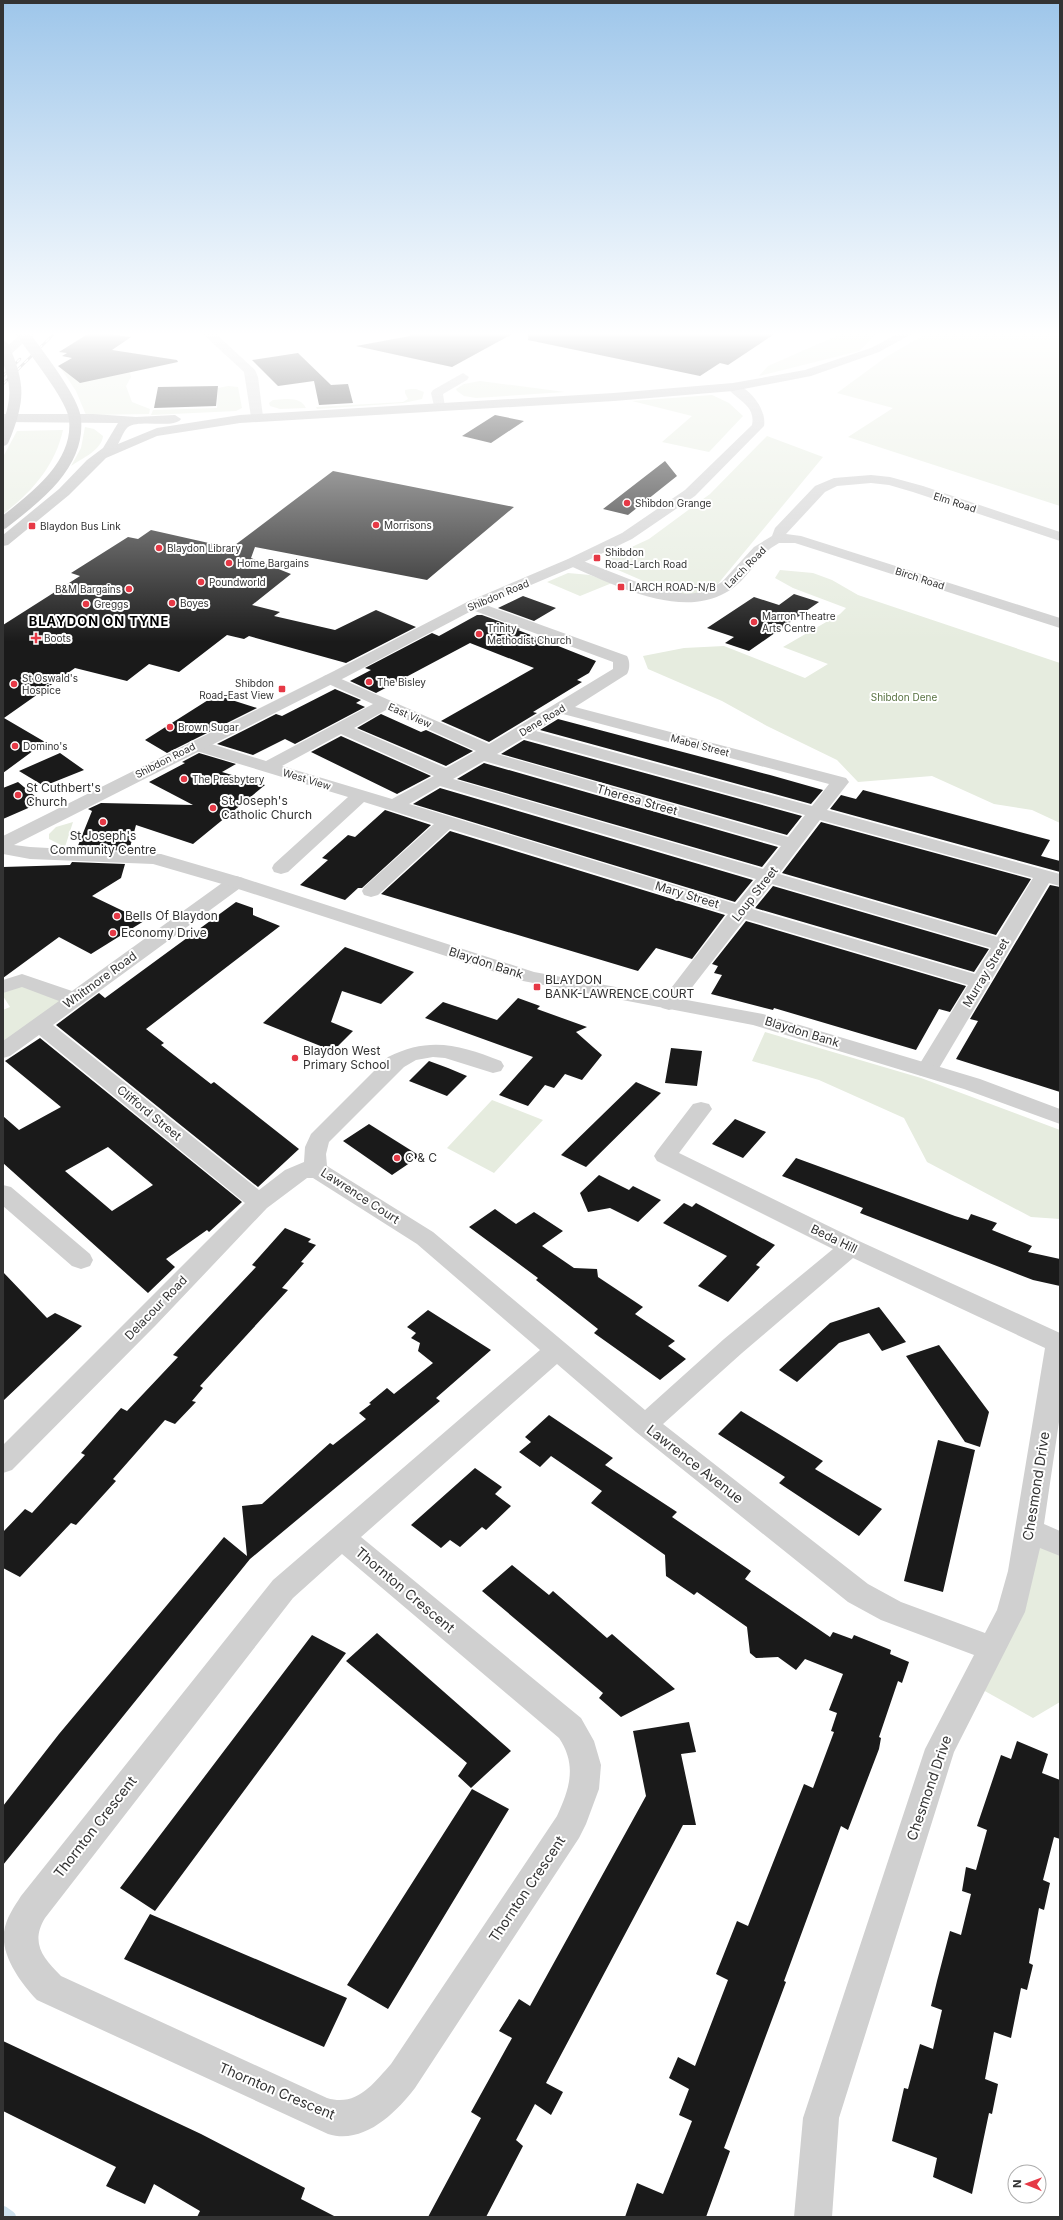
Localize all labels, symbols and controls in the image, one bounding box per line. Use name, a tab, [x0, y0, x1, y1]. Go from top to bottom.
street label: Elm Road	[932, 489, 978, 515]
place label: Shibdon Grange	[635, 497, 712, 509]
marker: Shibdon Grange	[622, 498, 632, 508]
place label: Morrisons	[384, 519, 432, 531]
place label: Blaydon Bus Link	[40, 520, 121, 532]
marker: Morrisons	[371, 520, 381, 530]
marker: Blaydon Bus Link	[27, 521, 37, 531]
place label: Blaydon Library	[167, 542, 241, 554]
marker: Blaydon Library	[154, 543, 164, 553]
street label: Larch Road	[722, 544, 768, 590]
place label: Shibdon Road-Larch Road	[605, 546, 687, 570]
marker: Shibdon Road-Larch Road	[592, 553, 602, 563]
place label: Home Bargains	[237, 557, 309, 569]
marker: Home Bargains	[224, 558, 234, 568]
street label: Birch Road	[894, 564, 946, 592]
place label: Poundworld	[209, 576, 266, 588]
marker: Poundworld	[196, 577, 206, 587]
street label: Shibdon Road	[465, 577, 531, 613]
place label: LARCH ROAD-N/B	[629, 581, 716, 593]
marker: LARCH ROAD-N/B	[616, 582, 626, 592]
place label: B&M Bargains	[55, 583, 121, 595]
marker: B&M Bargains	[124, 584, 134, 594]
place label: Boyes	[180, 597, 209, 609]
place label: Greggs	[94, 598, 128, 610]
marker: Boyes	[167, 598, 177, 608]
marker: Greggs	[81, 599, 91, 609]
place label: Marron Theatre Arts Centre	[762, 610, 836, 634]
district label: BLAYDON ON TYNE	[29, 613, 169, 629]
marker: Marron Theatre Arts Centre	[749, 617, 759, 627]
place label: Trinity Methodist Church	[487, 622, 571, 646]
marker: Trinity Methodist Church	[474, 629, 484, 639]
place label: Boots	[44, 632, 71, 644]
marker: Boots	[31, 633, 41, 643]
place label: St Oswald's Hospice	[22, 672, 78, 696]
place label: The Bisley	[377, 676, 426, 688]
place label: Shibdon Road-East View	[199, 677, 274, 701]
marker: The Bisley	[364, 677, 374, 687]
marker: St Oswald's Hospice	[9, 679, 19, 689]
marker: Shibdon Road-East View	[277, 684, 287, 694]
park label: Shibdon Dene	[871, 691, 937, 703]
street label: East View	[386, 700, 434, 730]
street label: Dene Road	[517, 702, 567, 738]
place label: Brown Sugar	[178, 721, 239, 733]
marker: Brown Sugar	[165, 722, 175, 732]
street label: Mabel Street	[669, 731, 731, 759]
place label: Domino's	[23, 740, 67, 752]
street label: Shibdon Road	[133, 740, 197, 780]
marker: Domino's	[10, 741, 20, 751]
street label: West View	[281, 766, 333, 792]
place label: The Presbytery	[192, 773, 265, 785]
marker: The Presbytery	[179, 774, 189, 784]
place label: St Cuthbert's Church	[26, 780, 101, 809]
street label: Theresa Street	[595, 781, 679, 818]
marker: St Cuthbert's Church	[13, 790, 23, 800]
place label: St Joseph's Catholic Church	[221, 793, 312, 822]
marker: St Joseph's Catholic Church	[208, 803, 218, 813]
marker: St Joseph's Community Centre	[98, 817, 108, 827]
place label: St Joseph's Community Centre	[50, 828, 156, 857]
street label: Loup Street	[728, 863, 781, 924]
street label: Mary Street	[653, 878, 721, 911]
place label: Bells Of Blaydon	[125, 908, 218, 923]
marker: Bells Of Blaydon	[112, 911, 122, 921]
place label: Economy Drive	[121, 925, 207, 940]
marker: Economy Drive	[108, 928, 118, 938]
street label: Murray Street	[959, 936, 1012, 1010]
street label: Blaydon Bank	[447, 943, 526, 982]
street label: Whitmore Road	[60, 948, 139, 1011]
place label: BLAYDON BANK-LAWRENCE COURT	[545, 972, 695, 1001]
marker: BLAYDON BANK-LAWRENCE COURT	[532, 982, 542, 992]
street label: Blaydon Bank	[763, 1013, 842, 1050]
place label: Blaydon West Primary School	[303, 1043, 389, 1072]
marker: Blaydon West Primary School	[290, 1053, 300, 1063]
street label: Clifford Street	[114, 1082, 185, 1143]
place label: C & C	[405, 1150, 437, 1165]
marker: C & C	[392, 1153, 402, 1163]
street label: Lawrence Court	[318, 1165, 402, 1227]
street label: Beda Hill	[808, 1221, 860, 1256]
street label: Delacour Road	[121, 1272, 190, 1343]
street label: Lawrence Avenue	[644, 1421, 747, 1507]
street label: Chesmond Drive	[1018, 1430, 1053, 1542]
street label: Thornton Crescent	[352, 1543, 459, 1636]
street label: Chesmond Drive	[903, 1733, 955, 1843]
street label: Thornton Crescent	[50, 1772, 140, 1881]
street label: Thornton Crescent	[485, 1832, 569, 1945]
street label: Thornton Crescent	[217, 2058, 338, 2123]
north arrow	[1007, 2164, 1047, 2204]
text: N	[1010, 2180, 1024, 2188]

